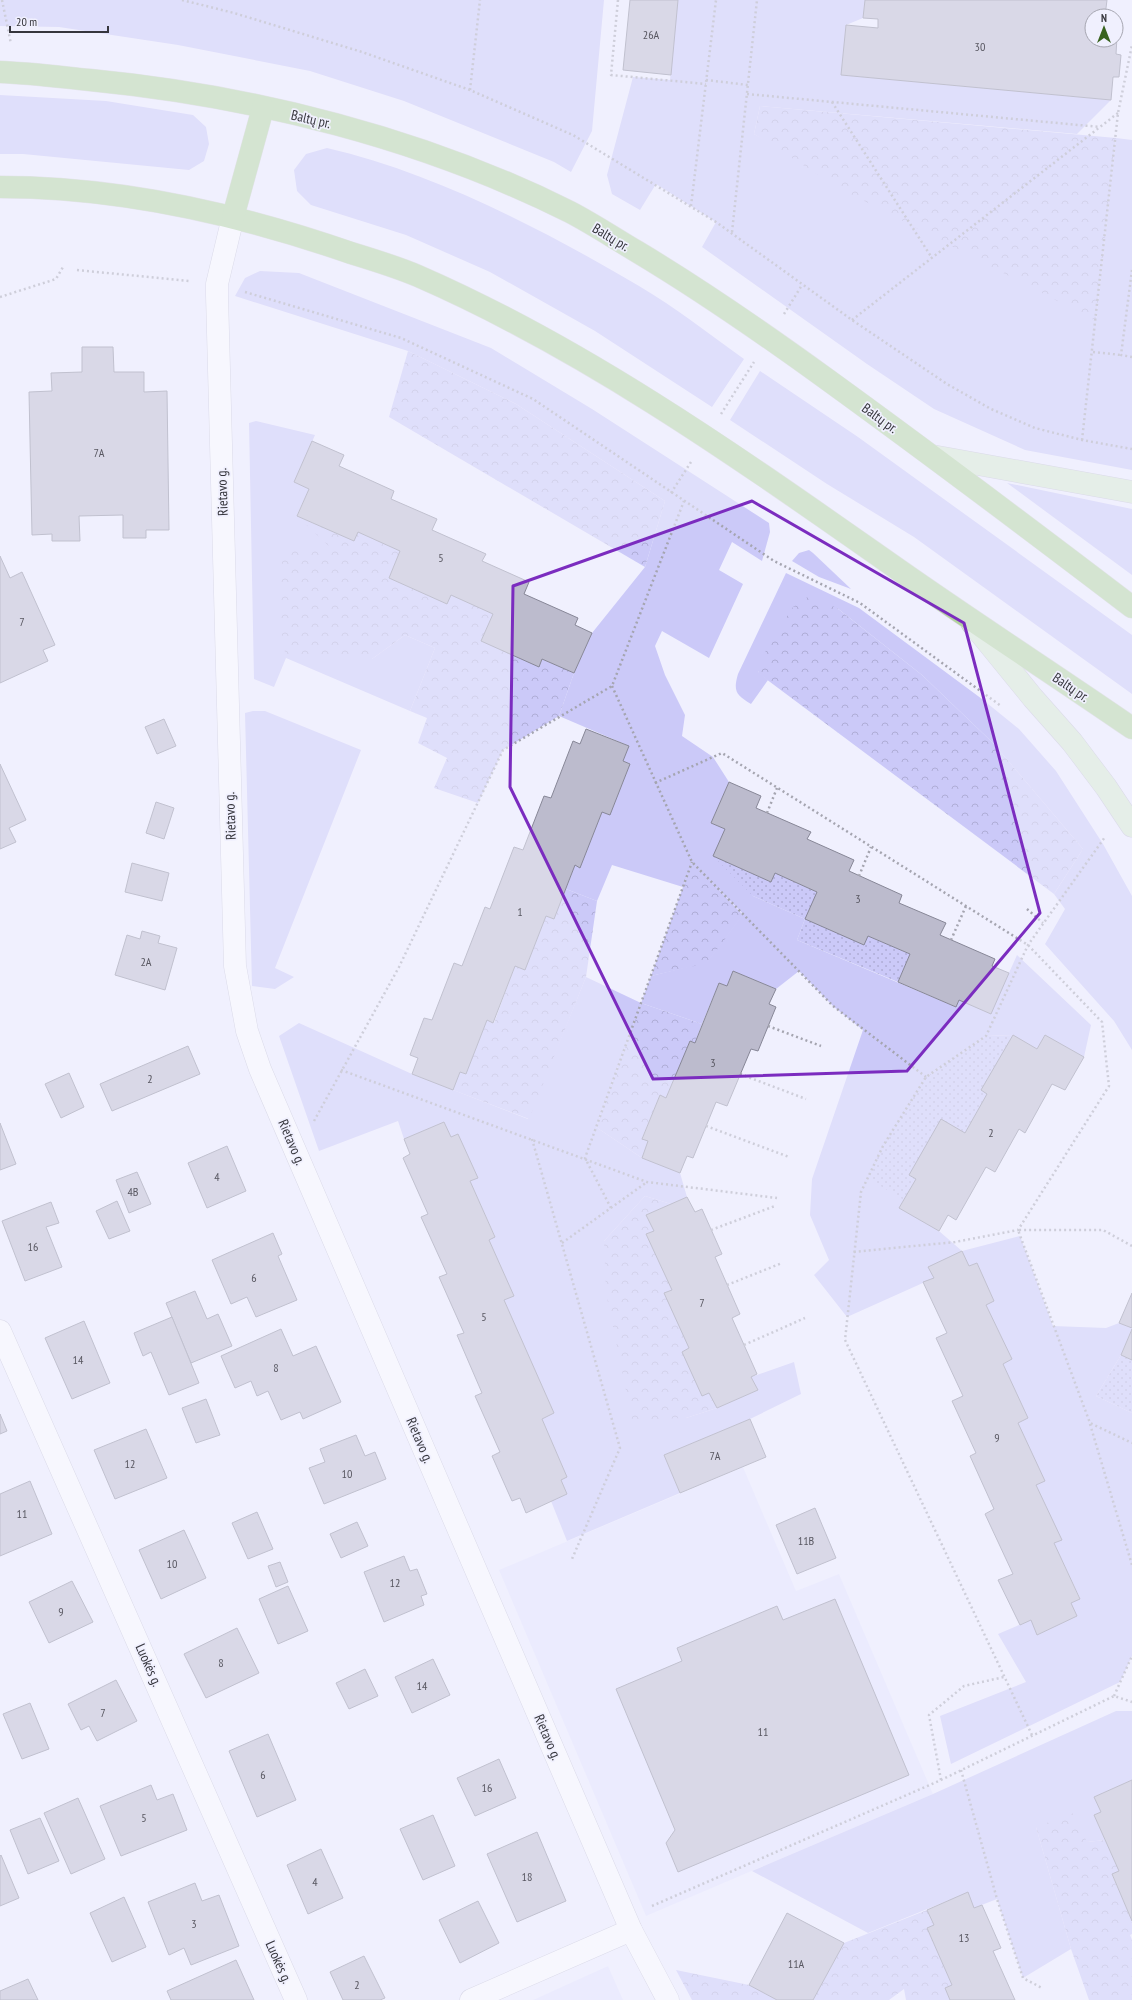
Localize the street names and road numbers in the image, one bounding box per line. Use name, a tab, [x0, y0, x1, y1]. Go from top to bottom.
street label: Baltų pr.	[289, 106, 333, 132]
street label: Baltų pr.	[589, 219, 633, 255]
street label: Baltų pr.	[859, 399, 901, 437]
street label: Rietavo g.	[212, 468, 232, 516]
street label: Baltų pr.	[1049, 668, 1093, 706]
street label: Rietavo g.	[220, 792, 240, 840]
street label: Rietavo g.	[274, 1116, 310, 1168]
street label: Rietavo g.	[402, 1414, 438, 1466]
street label: Luokės g.	[132, 1641, 166, 1689]
street label: Rietavo g.	[530, 1711, 566, 1763]
street label: Luokės g.	[262, 1938, 296, 1986]

